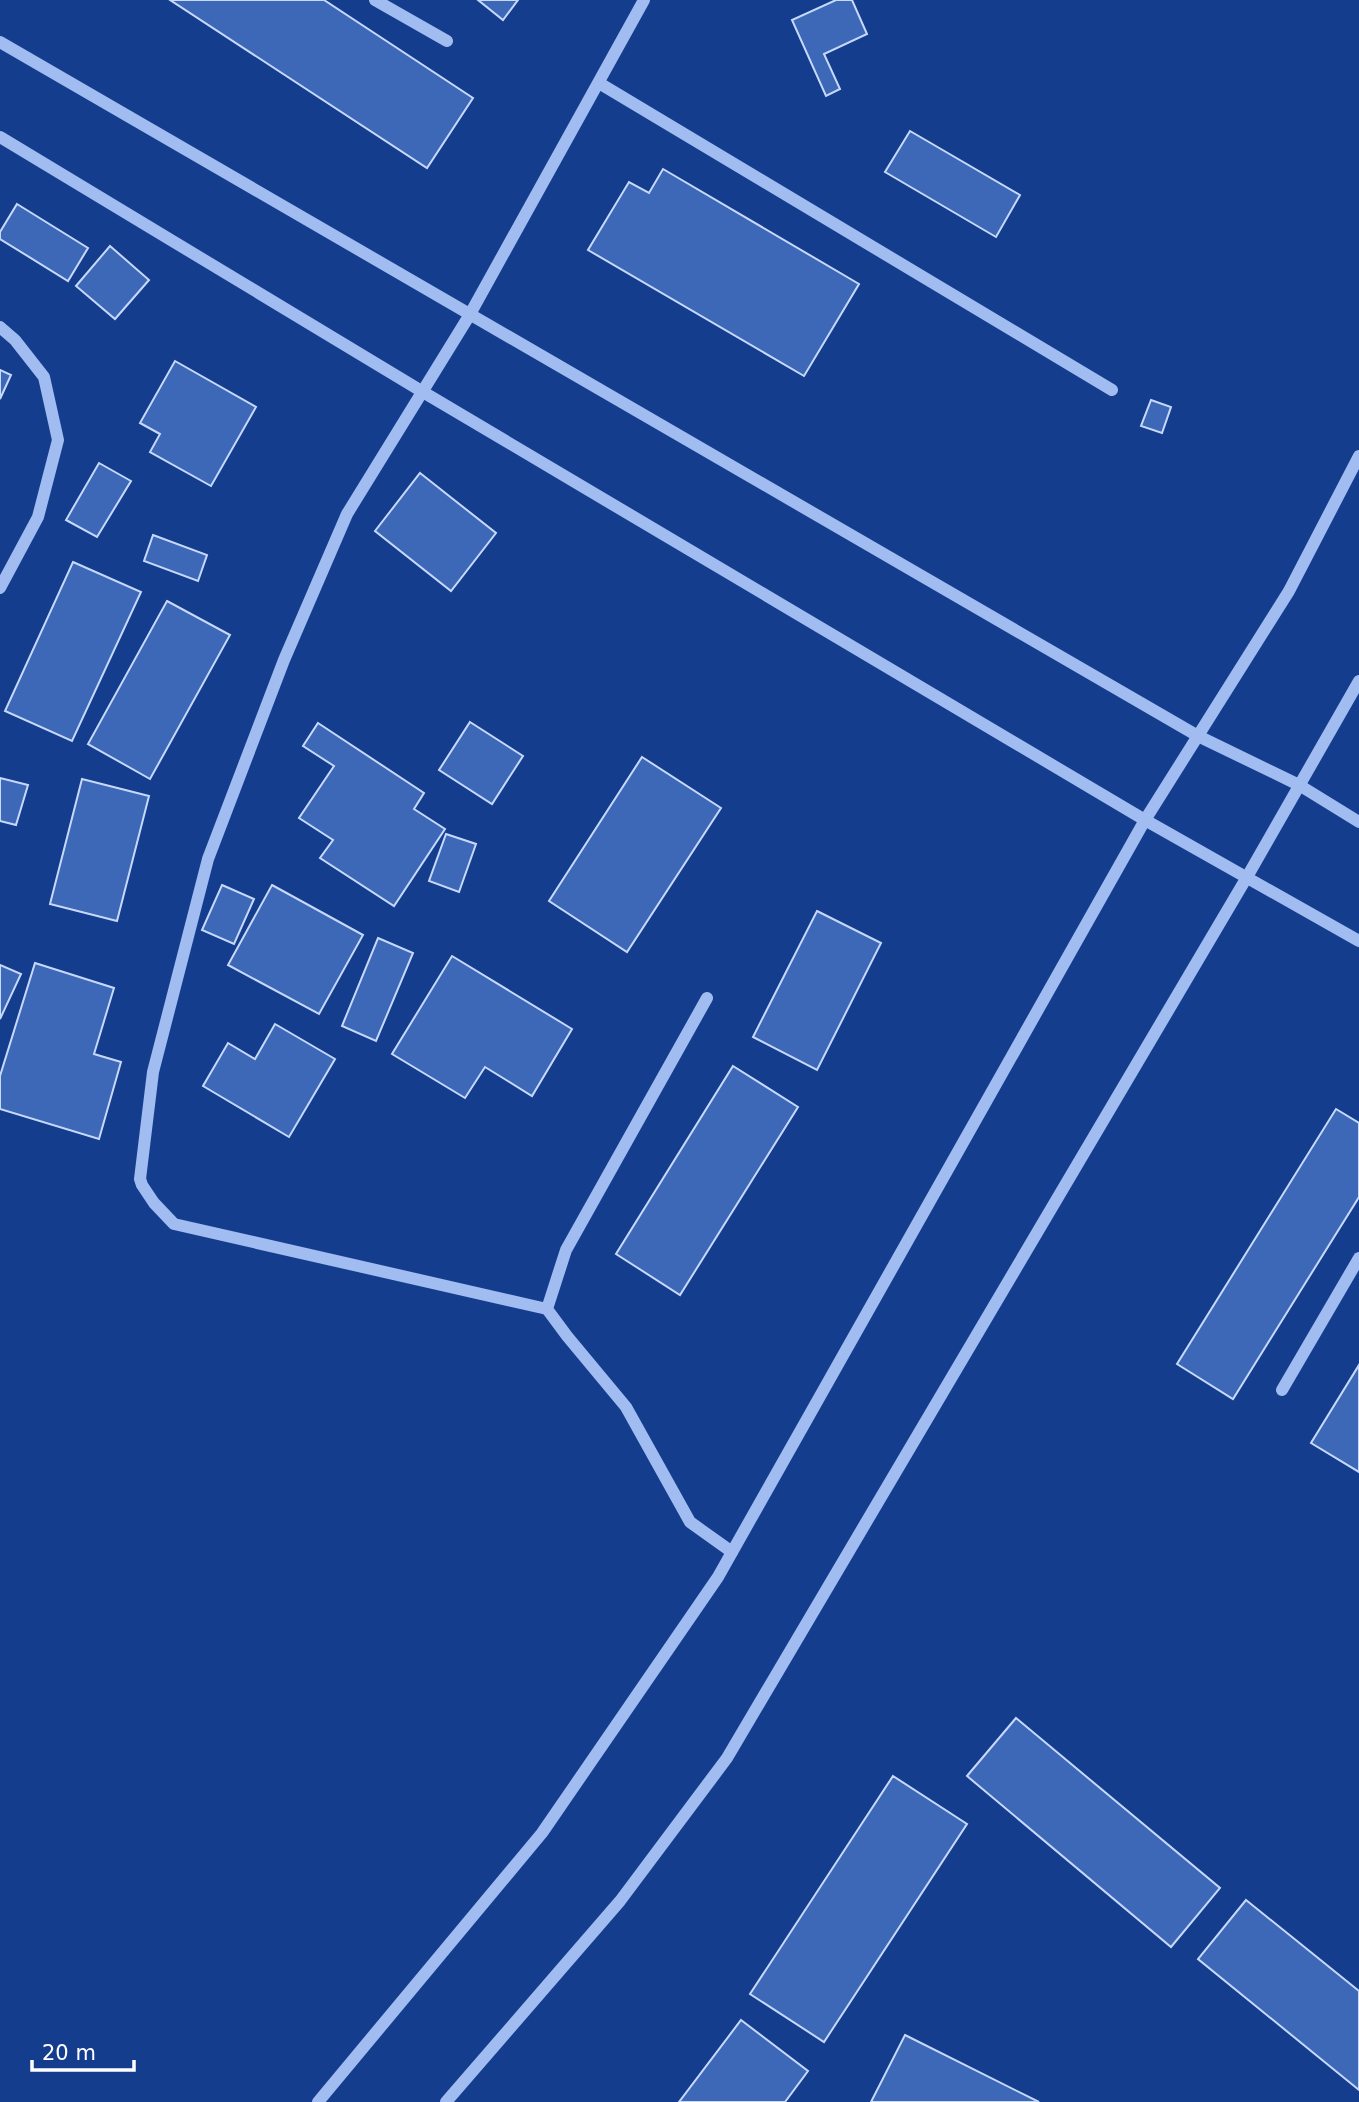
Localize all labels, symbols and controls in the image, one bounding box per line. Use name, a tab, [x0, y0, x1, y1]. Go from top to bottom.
scale bar	[32, 2028, 133, 2072]
text: 20 m	[42, 2041, 96, 2065]

